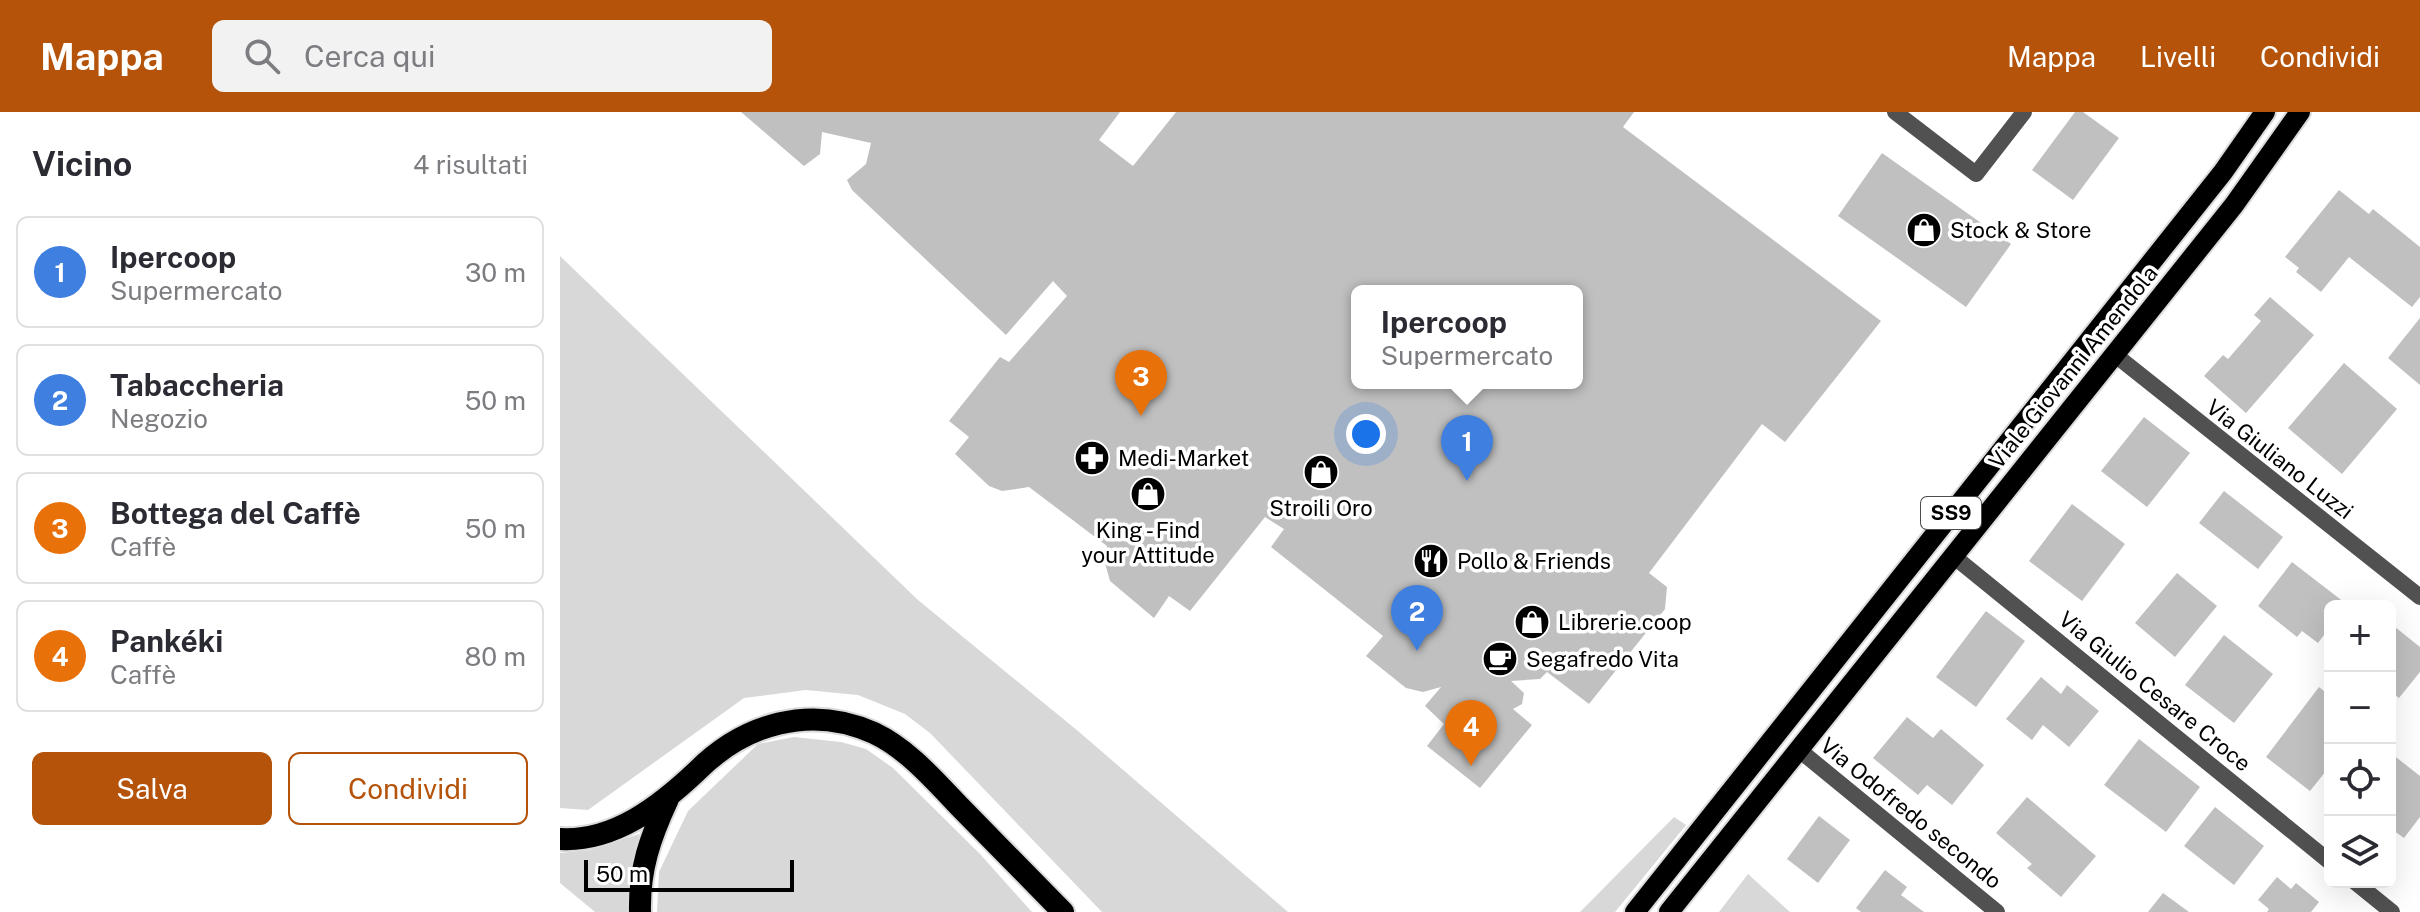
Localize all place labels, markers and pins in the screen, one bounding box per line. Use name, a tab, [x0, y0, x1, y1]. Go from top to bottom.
shop icon: Stock & Store	[1905, 211, 1943, 249]
place label: Stock & Store	[1950, 217, 2091, 243]
pin: 3	[1115, 350, 1167, 416]
pin: 1	[1441, 415, 1493, 481]
pharmacy icon: Medi-Market	[1073, 439, 1111, 477]
place label: Medi-Market	[1118, 445, 1249, 471]
shop icon: Stroili Oro	[1302, 453, 1340, 491]
shop icon: King - Find your Attitude	[1129, 475, 1167, 513]
place label: Stroili Oro	[1269, 495, 1373, 521]
place label: King - Find your Attitude	[1081, 517, 1215, 568]
restaurant icon: Pollo & Friends	[1412, 542, 1450, 580]
place label: Pollo & Friends	[1457, 548, 1611, 574]
pin: 2	[1391, 585, 1443, 651]
shop icon: Librerie.coop	[1513, 603, 1551, 641]
place label: Librerie.coop	[1558, 609, 1692, 635]
cafe icon: Segafredo Vita	[1481, 640, 1519, 678]
place label: Segafredo Vita	[1526, 646, 1679, 672]
pin: 4	[1445, 700, 1497, 766]

